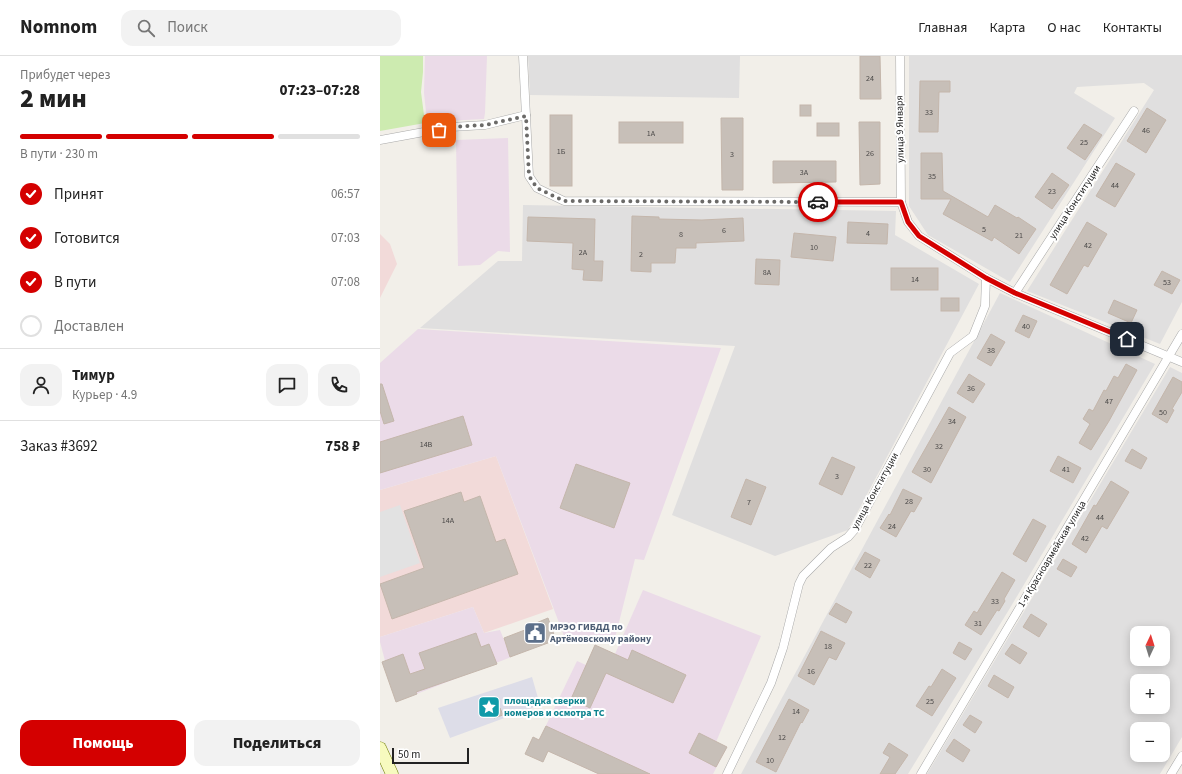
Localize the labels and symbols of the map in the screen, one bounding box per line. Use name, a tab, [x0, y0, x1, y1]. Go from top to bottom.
house number: 24	[866, 73, 874, 84]
street label: улица 9 Января	[892, 95, 908, 163]
house number: 33	[925, 107, 933, 118]
pin	[422, 113, 456, 147]
house number: 46	[1142, 125, 1150, 136]
house number: 1А	[647, 128, 656, 139]
house number: 25	[1080, 137, 1088, 148]
house number: 1Б	[557, 146, 566, 157]
house number: 26	[866, 148, 874, 159]
house number: 3	[730, 149, 734, 160]
street label: улица Конституции	[1046, 162, 1104, 242]
house number: 3А	[800, 167, 809, 178]
house number: 35	[928, 171, 936, 182]
house number: 44	[1111, 180, 1119, 191]
courier	[798, 182, 838, 222]
house number: 23	[1048, 186, 1056, 197]
house number: 5	[982, 224, 986, 235]
house number: 6	[722, 225, 726, 236]
house number: 4	[866, 228, 870, 239]
house number: 8	[679, 229, 683, 240]
house number: 21	[1015, 230, 1023, 241]
house number: 42	[1084, 240, 1092, 251]
house number: 10	[810, 242, 818, 253]
house number: 2А	[579, 247, 588, 258]
house number: 2	[639, 249, 643, 260]
house number: 8А	[763, 267, 772, 278]
house number: 14	[911, 274, 919, 285]
house number: 53	[1163, 277, 1171, 288]
house number: 40	[1022, 321, 1030, 332]
pin	[1110, 322, 1144, 356]
house number: 38	[987, 345, 995, 356]
house number: 36	[967, 383, 975, 394]
house number: 47	[1105, 396, 1113, 407]
house number: 50	[1159, 407, 1167, 418]
house number: 34	[948, 416, 956, 427]
house number: 14В	[420, 439, 433, 450]
house number: 32	[935, 441, 943, 452]
street label: улица Конституции	[848, 450, 902, 532]
house number: 30	[923, 464, 931, 475]
house number: 41	[1062, 464, 1070, 475]
house number: 3	[835, 471, 839, 482]
house number: 28	[905, 496, 913, 507]
house number: 7	[747, 497, 751, 508]
street label: 1-я Красноармейская улица	[1015, 498, 1089, 610]
house number: 44	[1096, 512, 1104, 523]
house number: 14А	[442, 515, 455, 526]
house number: 24	[888, 521, 896, 532]
house number: 42	[1081, 533, 1089, 544]
house number: 22	[864, 560, 872, 571]
house number: 33	[991, 596, 999, 607]
house number: 31	[974, 618, 982, 629]
public building icon: МРЭО ГИБДД по Артёмовскому району	[522, 620, 548, 646]
place label: МРЭО ГИБДД по Артёмовскому району	[549, 620, 652, 646]
north arrow	[1130, 626, 1170, 666]
house number: 18	[824, 641, 832, 652]
house number: 16	[807, 666, 815, 677]
place icon: площадка сверки номеров и осмотра ТС	[476, 694, 502, 720]
place label: площадка сверки номеров и осмотра ТС	[504, 694, 605, 720]
house number: 25	[926, 696, 934, 707]
house number: 14	[792, 706, 800, 717]
house number: 12	[778, 732, 786, 743]
scale bar	[392, 746, 469, 765]
house number: 10	[766, 755, 774, 766]

